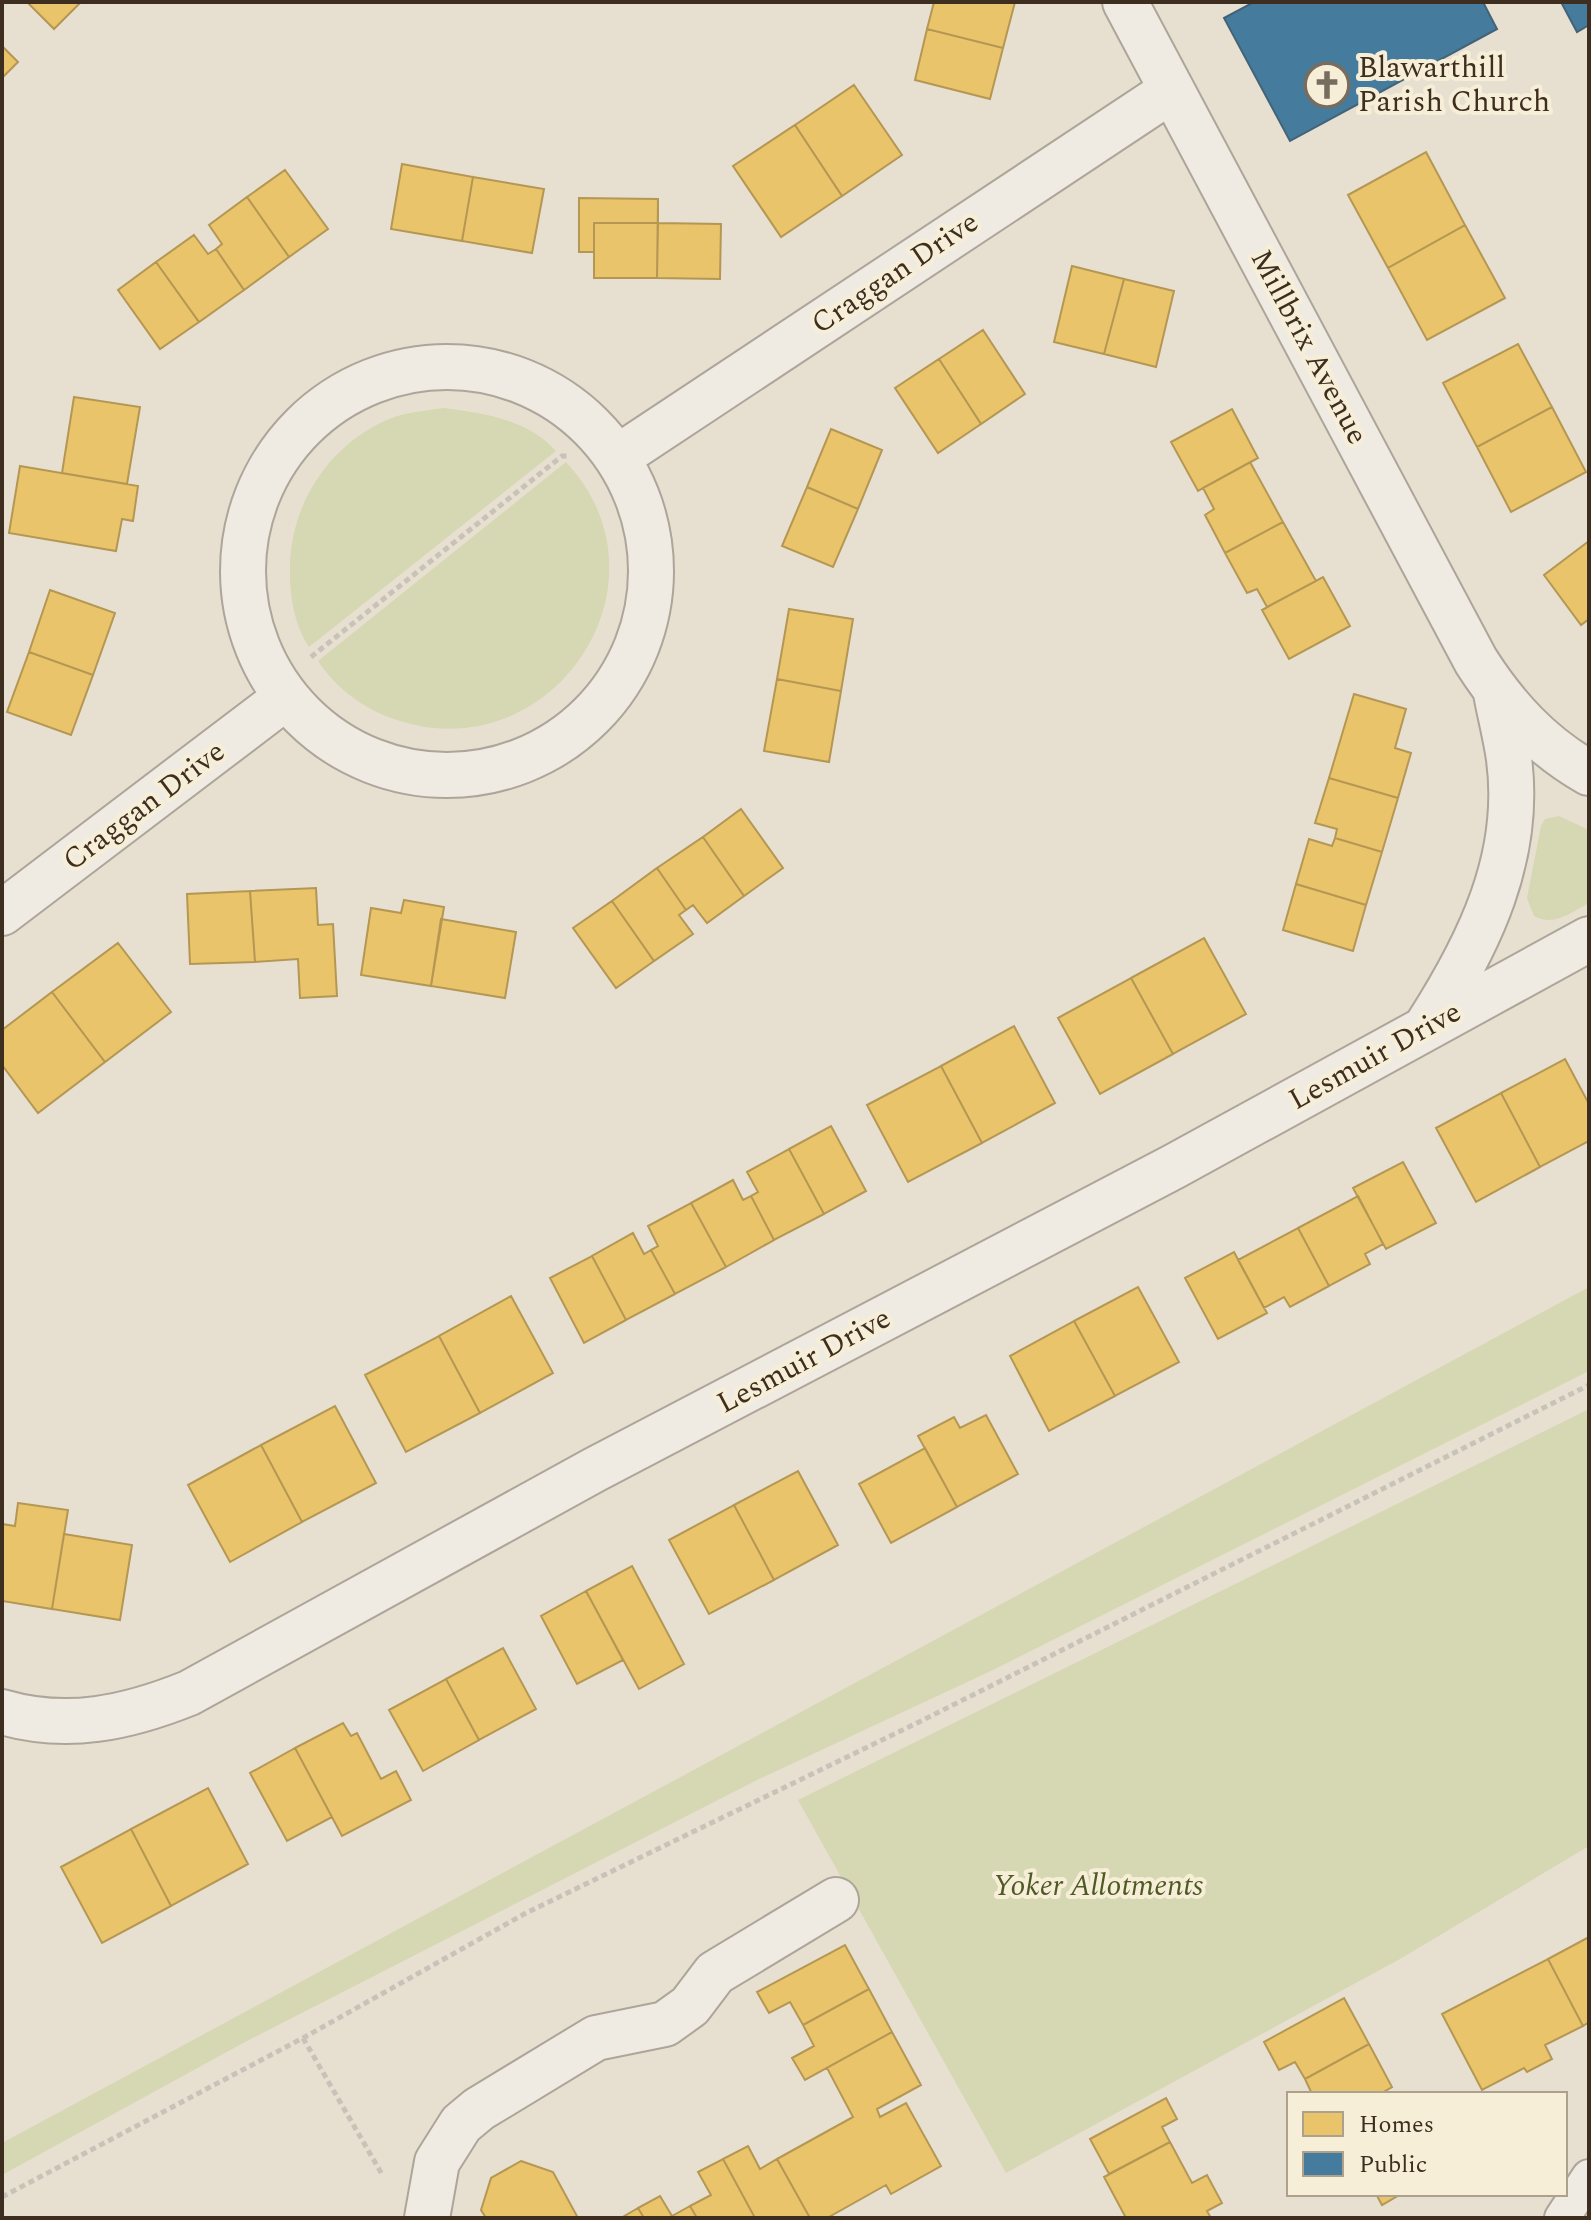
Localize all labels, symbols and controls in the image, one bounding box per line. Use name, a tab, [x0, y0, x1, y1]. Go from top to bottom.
place label: Blawarthill Parish Church	[1358, 45, 1550, 125]
church icon: Blawarthill Parish Church	[1303, 61, 1351, 109]
street label: Craggan Drive	[802, 200, 988, 346]
street label: Millbrix Avenue	[1238, 241, 1380, 453]
street label: Craggan Drive	[53, 729, 235, 883]
street label: Lesmuir Drive	[1280, 990, 1470, 1122]
street label: Lesmuir Drive	[709, 1296, 899, 1426]
park label: Yoker Allotments	[993, 1863, 1204, 1909]
legend	[1287, 2092, 1567, 2196]
text: Homes	[1359, 2107, 1434, 2143]
text: Public	[1359, 2147, 1427, 2183]

